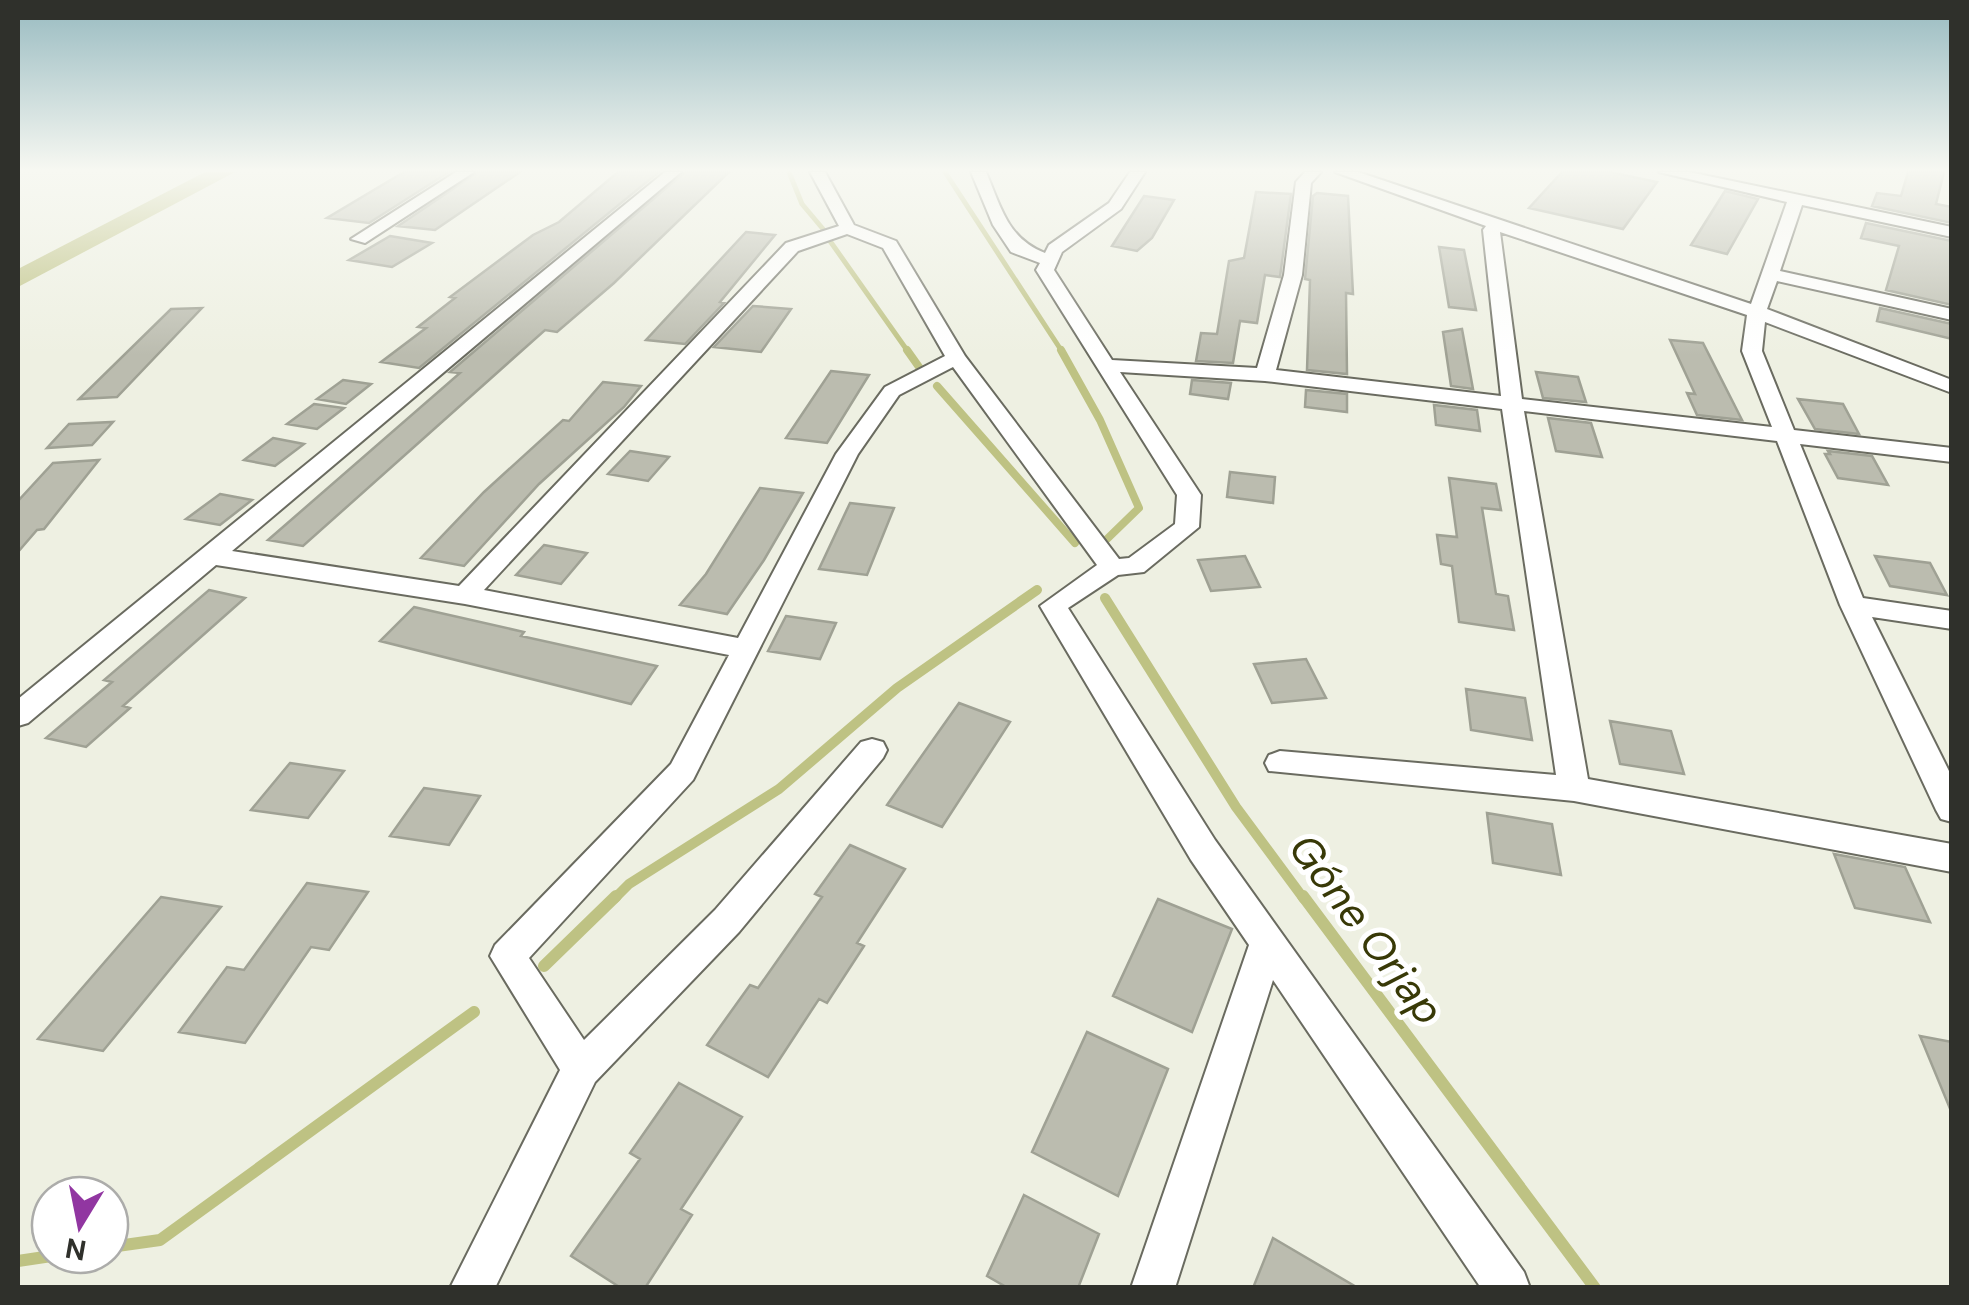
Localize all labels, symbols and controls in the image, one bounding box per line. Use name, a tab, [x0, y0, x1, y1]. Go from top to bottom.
water label: Góne Orjap	[1277, 823, 1456, 1036]
north arrow	[30, 1175, 130, 1275]
text: N	[62, 1229, 89, 1269]

